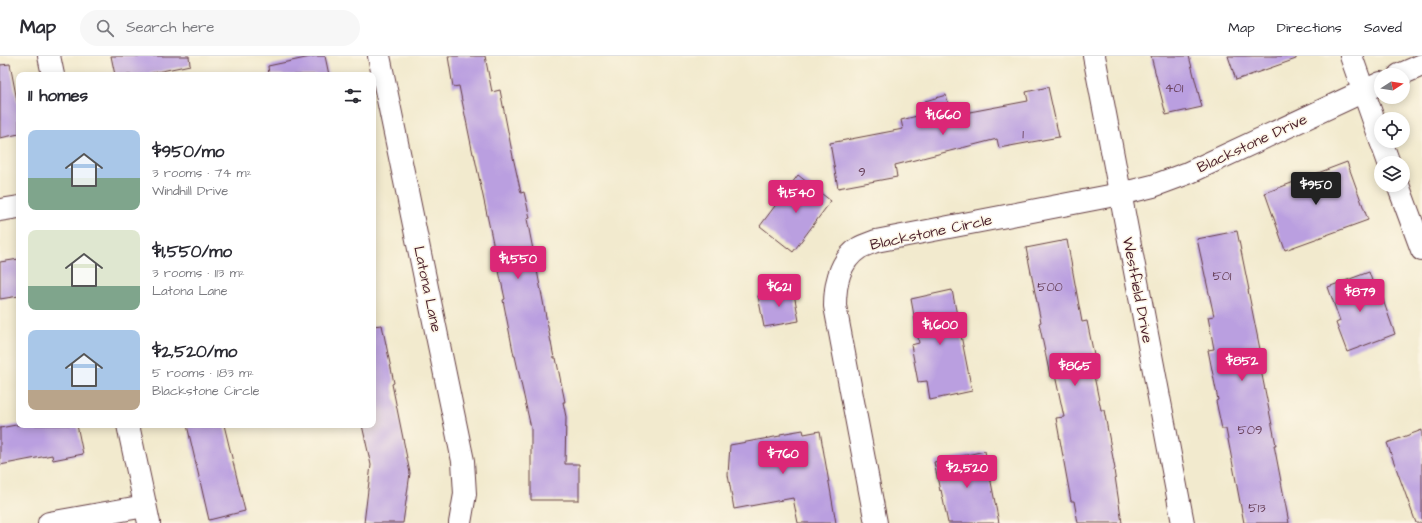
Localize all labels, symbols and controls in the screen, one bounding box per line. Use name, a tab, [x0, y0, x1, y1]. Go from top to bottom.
search box	[80, 10, 360, 46]
text: Map	[20, 14, 56, 41]
icon: search	[94, 17, 116, 39]
text: Search here	[126, 17, 215, 38]
text: Map	[1228, 18, 1255, 38]
text: Directions	[1277, 18, 1342, 38]
text: Saved	[1364, 18, 1402, 38]
north arrow	[1374, 68, 1410, 104]
map controls	[1374, 68, 1410, 192]
house number: 401	[1165, 79, 1184, 97]
text: 11 homes	[28, 84, 88, 108]
icon: filters	[342, 85, 364, 107]
pin: $1,660	[910, 102, 976, 136]
text: $1,660	[925, 106, 961, 124]
street label: Blackstone Drive	[1194, 109, 1311, 178]
button: locate	[1374, 112, 1410, 148]
house number: 1	[1022, 125, 1024, 143]
text: $950/mo	[152, 140, 224, 164]
icon: home	[60, 146, 108, 194]
button: layers	[1374, 156, 1410, 192]
house number: 9	[858, 163, 866, 181]
text: 3 rooms · 74 m²	[152, 164, 252, 182]
pin: $950	[1292, 172, 1340, 206]
text: $950	[1300, 176, 1332, 194]
pin: $1,540	[763, 180, 829, 214]
text: Windhill Drive	[152, 182, 228, 200]
text: $1,540	[777, 184, 815, 202]
street label: Blackstone Circle	[868, 209, 994, 256]
street label: Westfield Drive	[1117, 235, 1158, 345]
text: $1,550/mo	[152, 240, 232, 264]
street label: Latona Lane	[408, 244, 447, 334]
icon: home	[60, 246, 108, 294]
pin: $1,550	[485, 246, 551, 280]
text: $1,550	[499, 250, 537, 268]
text: 3 rooms · 113 m²	[152, 264, 245, 282]
house number: 501	[1212, 267, 1232, 285]
pin: $621	[755, 274, 803, 308]
text: $621	[767, 278, 791, 296]
house number: 500	[1037, 278, 1063, 296]
pin: $879	[1336, 279, 1384, 313]
text: Latona Lane	[152, 282, 228, 300]
text: $879	[1344, 283, 1376, 301]
pin: $1,600	[907, 312, 973, 346]
text: $1,600	[922, 316, 958, 334]
text: $2,520/mo	[152, 340, 237, 364]
icon: home	[60, 346, 108, 394]
pin: $852	[1218, 348, 1266, 382]
text: $852	[1226, 352, 1258, 370]
pin: $865	[1051, 353, 1099, 387]
text: $865	[1058, 357, 1092, 375]
text: 5 rooms · 183 m²	[152, 364, 254, 382]
text: Blackstone Circle	[152, 382, 260, 400]
house number: 509	[1238, 421, 1262, 439]
pin: $760	[759, 441, 807, 475]
text: $760	[767, 445, 799, 463]
pin: $2,520	[934, 455, 1000, 489]
text: $2,520	[946, 459, 988, 477]
house number: 513	[1248, 499, 1266, 517]

